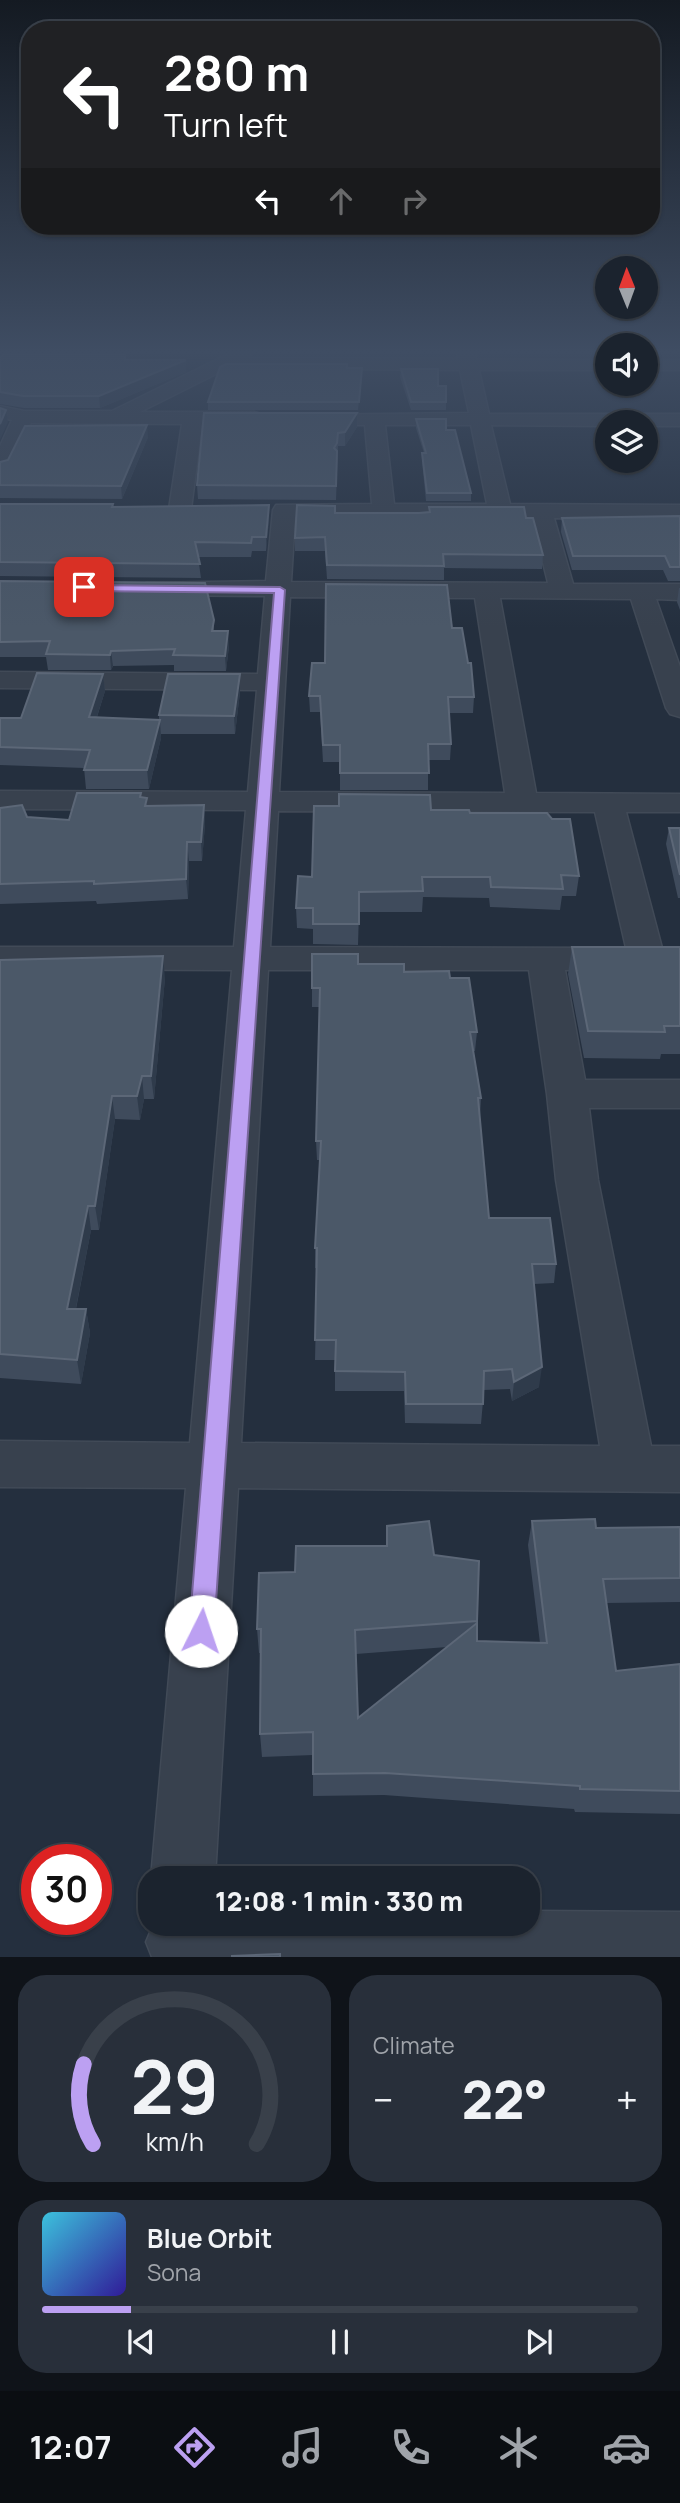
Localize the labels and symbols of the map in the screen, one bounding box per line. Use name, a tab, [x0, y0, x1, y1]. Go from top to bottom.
north arrow	[595, 256, 658, 318]
pin	[54, 557, 114, 617]
position arrow	[164, 1594, 238, 1668]
speed limit sign: 30	[21, 1844, 112, 1935]

